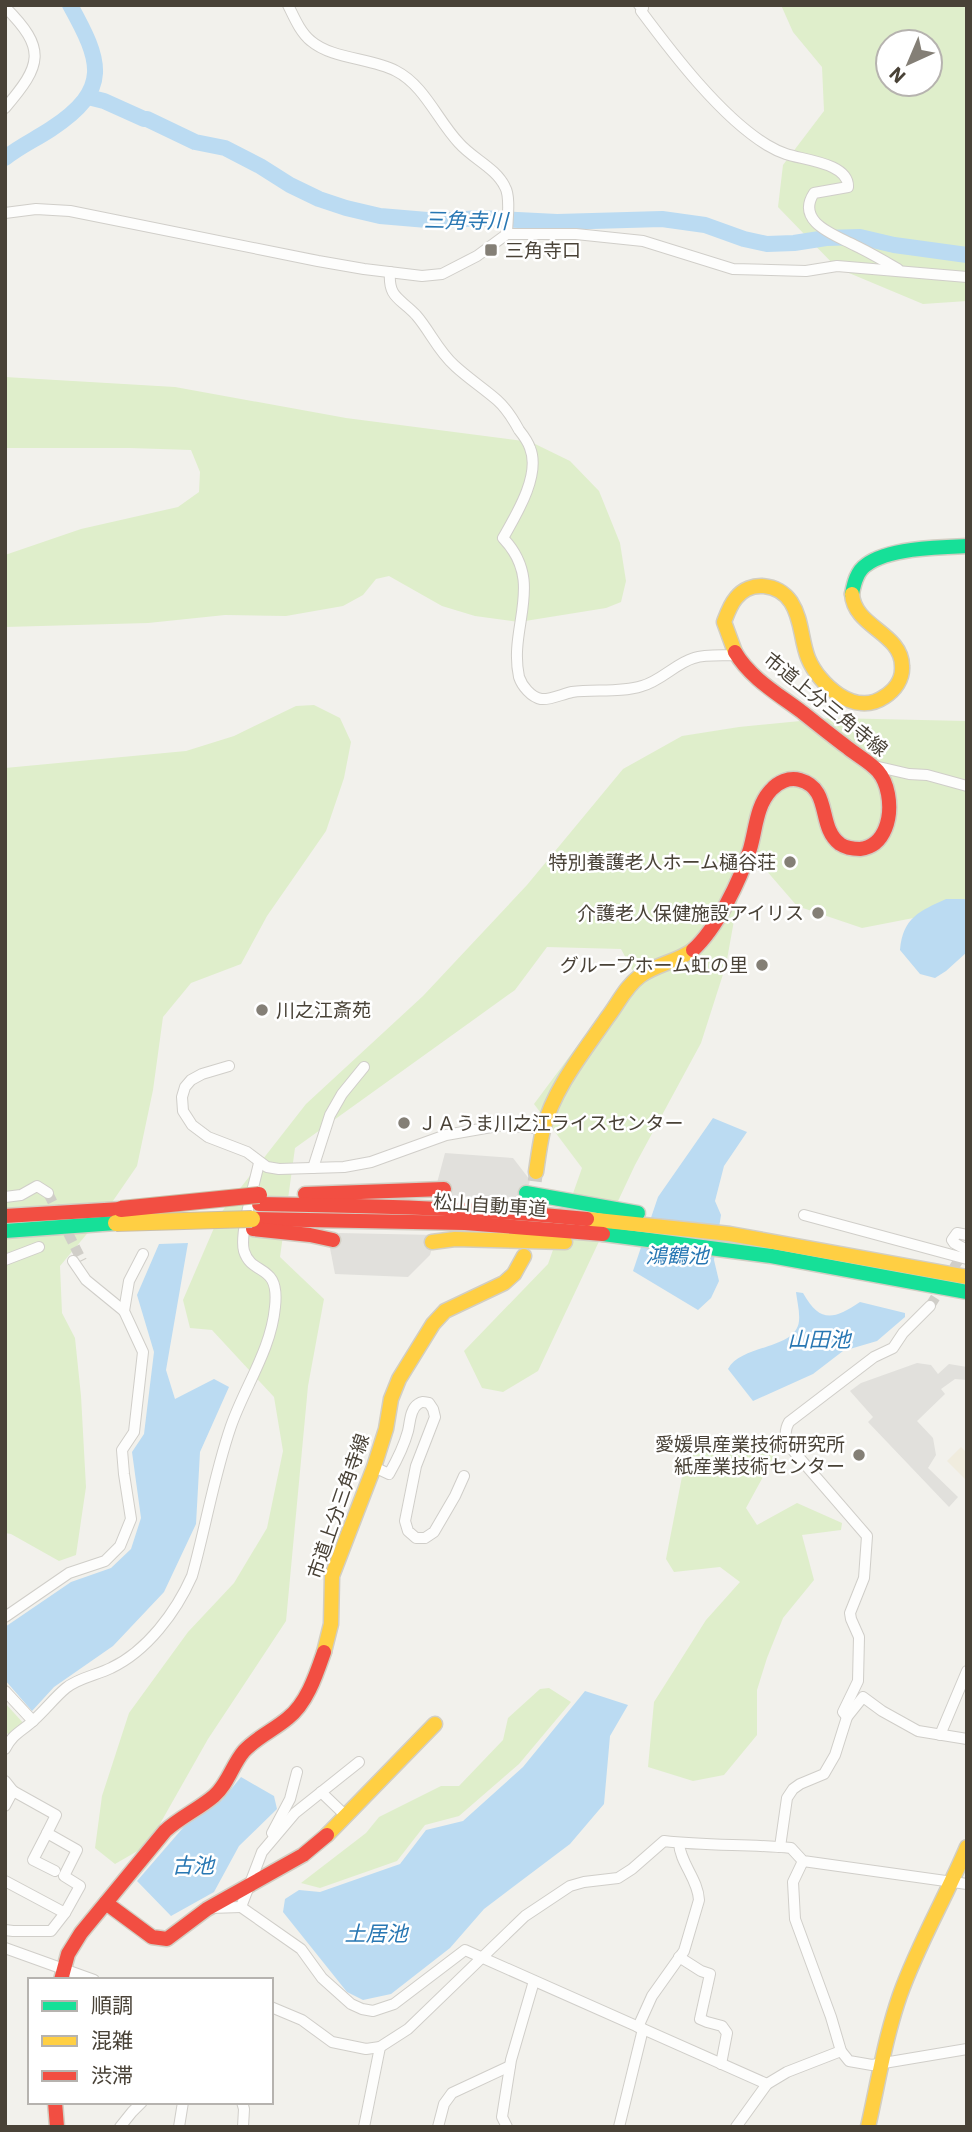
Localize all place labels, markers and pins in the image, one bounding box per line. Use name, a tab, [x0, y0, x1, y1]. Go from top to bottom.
place label: 三角寺口	[505, 238, 581, 262]
marker: 三角寺口	[483, 242, 499, 258]
place label: 特別養護老人ホーム樋谷荘	[549, 850, 776, 874]
marker: 特別養護老人ホーム樋谷荘	[782, 854, 798, 870]
place label: 介護老人保健施設アイリス	[577, 901, 804, 925]
marker: 介護老人保健施設アイリス	[810, 905, 826, 921]
place label: グループホーム虹の里	[560, 953, 748, 977]
marker: グループホーム虹の里	[754, 957, 770, 973]
place label: 川之江斎苑	[276, 998, 371, 1022]
marker: 川之江斎苑	[254, 1002, 270, 1018]
place label: ＪＡうま川之江ライスセンター	[418, 1111, 683, 1135]
marker: ＪＡうま川之江ライスセンター	[396, 1115, 412, 1131]
place label: 愛媛県産業技術研究所 紙産業技術センター	[655, 1432, 845, 1478]
marker: 愛媛県産業技術研究所 紙産業技術センター	[851, 1447, 867, 1463]

